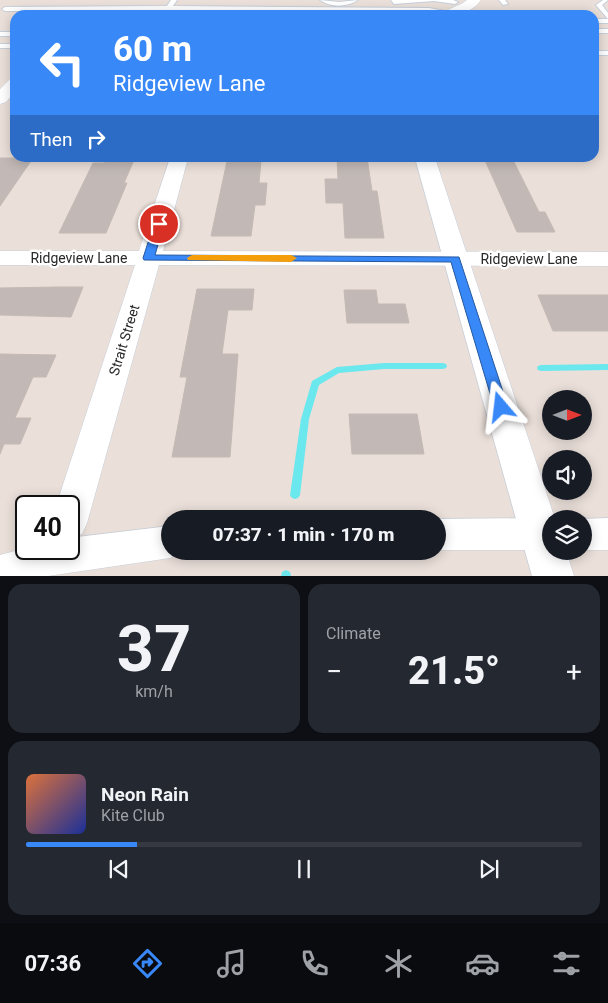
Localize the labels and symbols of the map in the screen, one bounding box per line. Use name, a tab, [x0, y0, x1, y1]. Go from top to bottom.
pin	[138, 203, 180, 245]
street label: Ridgeview Lane	[30, 250, 128, 266]
street label: Ridgeview Lane	[480, 251, 578, 267]
street label: Strait Street	[106, 302, 142, 377]
position arrow	[474, 380, 526, 432]
north arrow	[542, 390, 592, 440]
speed limit sign: 40	[15, 495, 80, 560]

